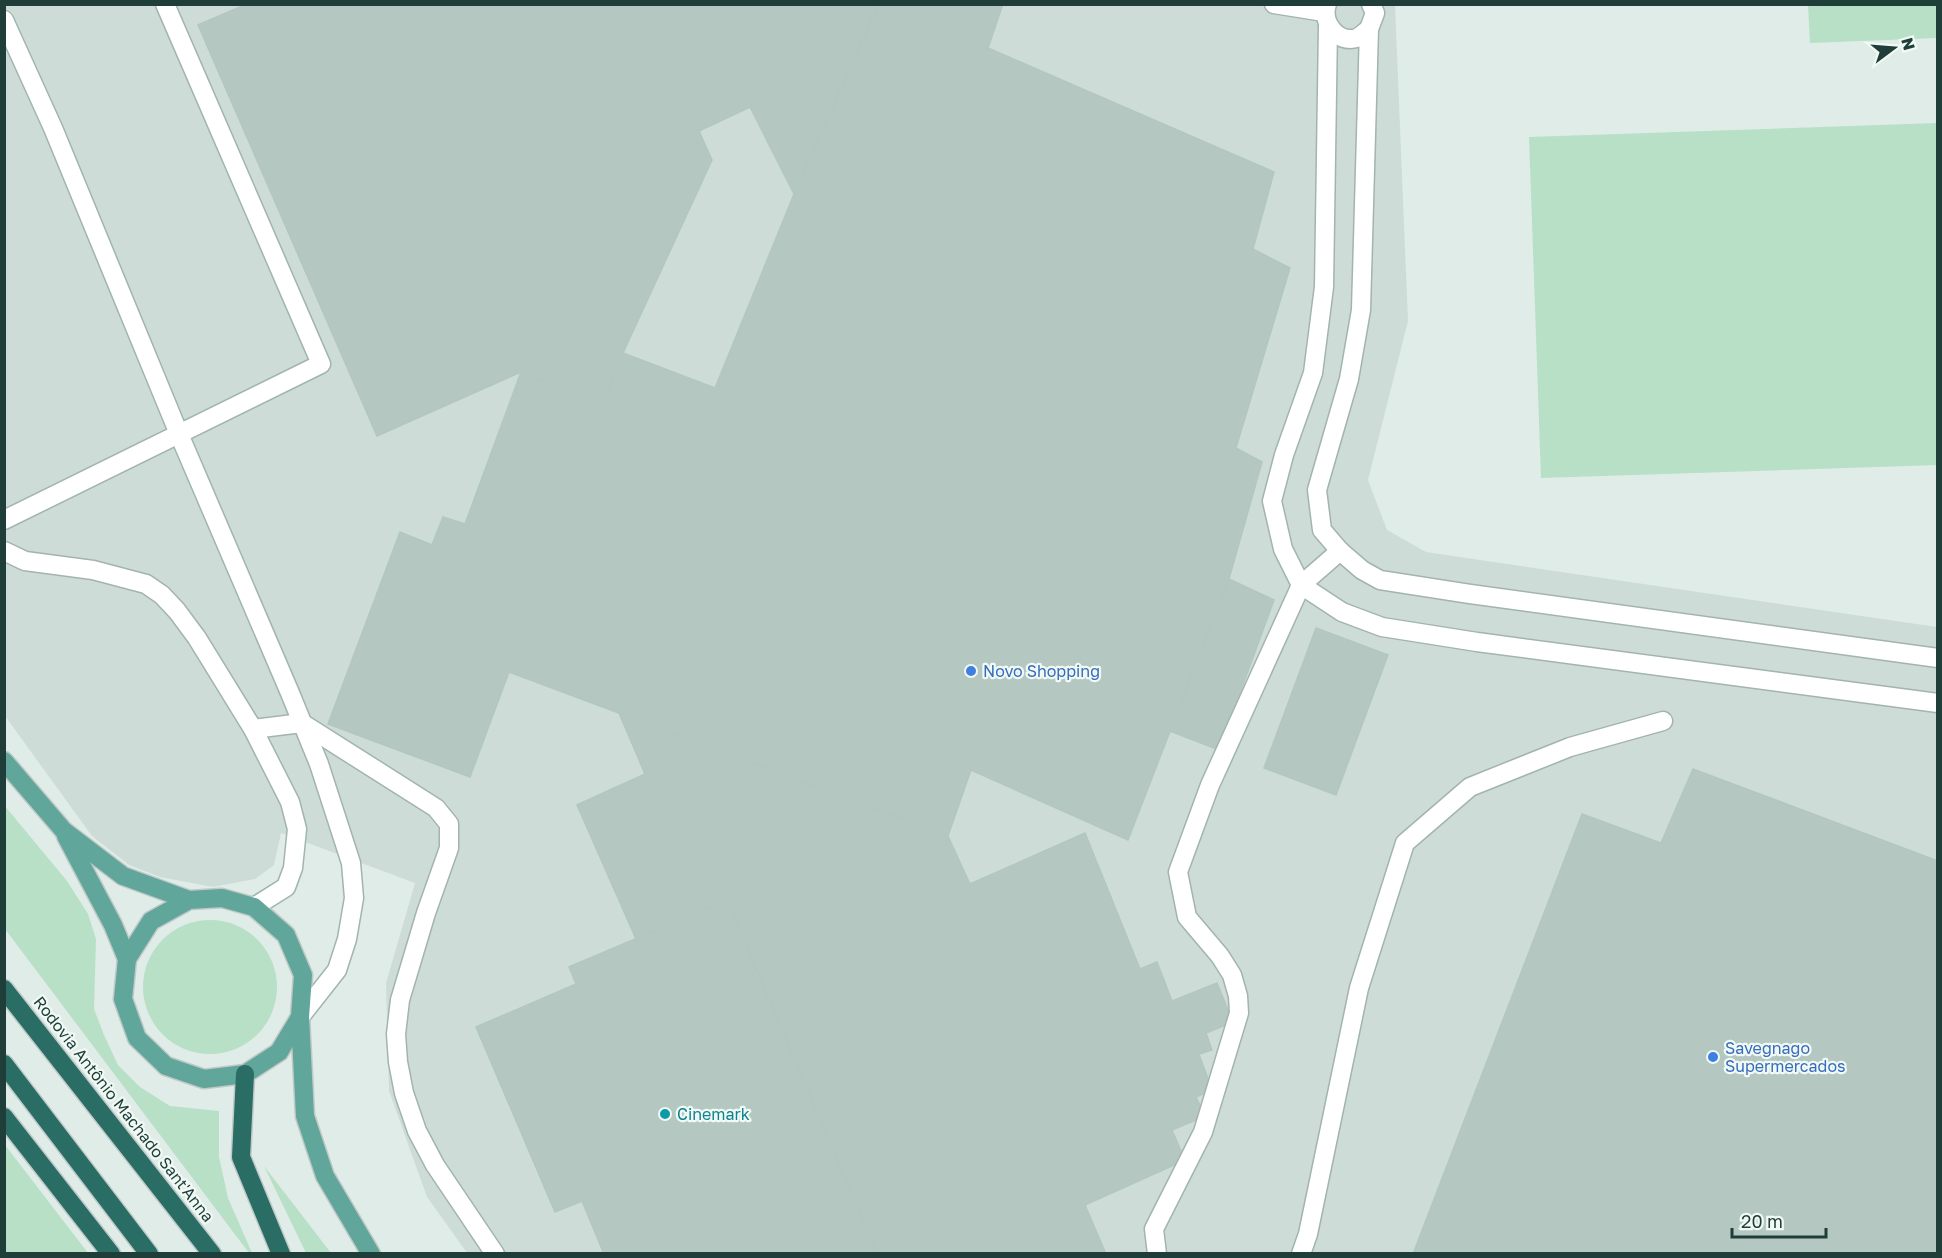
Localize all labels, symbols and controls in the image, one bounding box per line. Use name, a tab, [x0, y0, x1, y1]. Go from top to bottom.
north arrow	[1864, 18, 1924, 78]
text: N	[1897, 35, 1920, 52]
place label: Novo Shopping	[983, 661, 1100, 681]
marker: Novo Shopping	[964, 664, 978, 678]
street label: Rodovia Antônio Machado Sant'Anna	[30, 992, 218, 1226]
place label: Savegnago Supermercados	[1725, 1038, 1845, 1076]
marker: Savegnago Supermercados	[1706, 1050, 1720, 1064]
place label: Cinemark	[677, 1104, 750, 1124]
marker: Cinemark	[658, 1107, 672, 1121]
scale bar	[1732, 1201, 1826, 1239]
text: 20 m	[1741, 1210, 1783, 1232]

